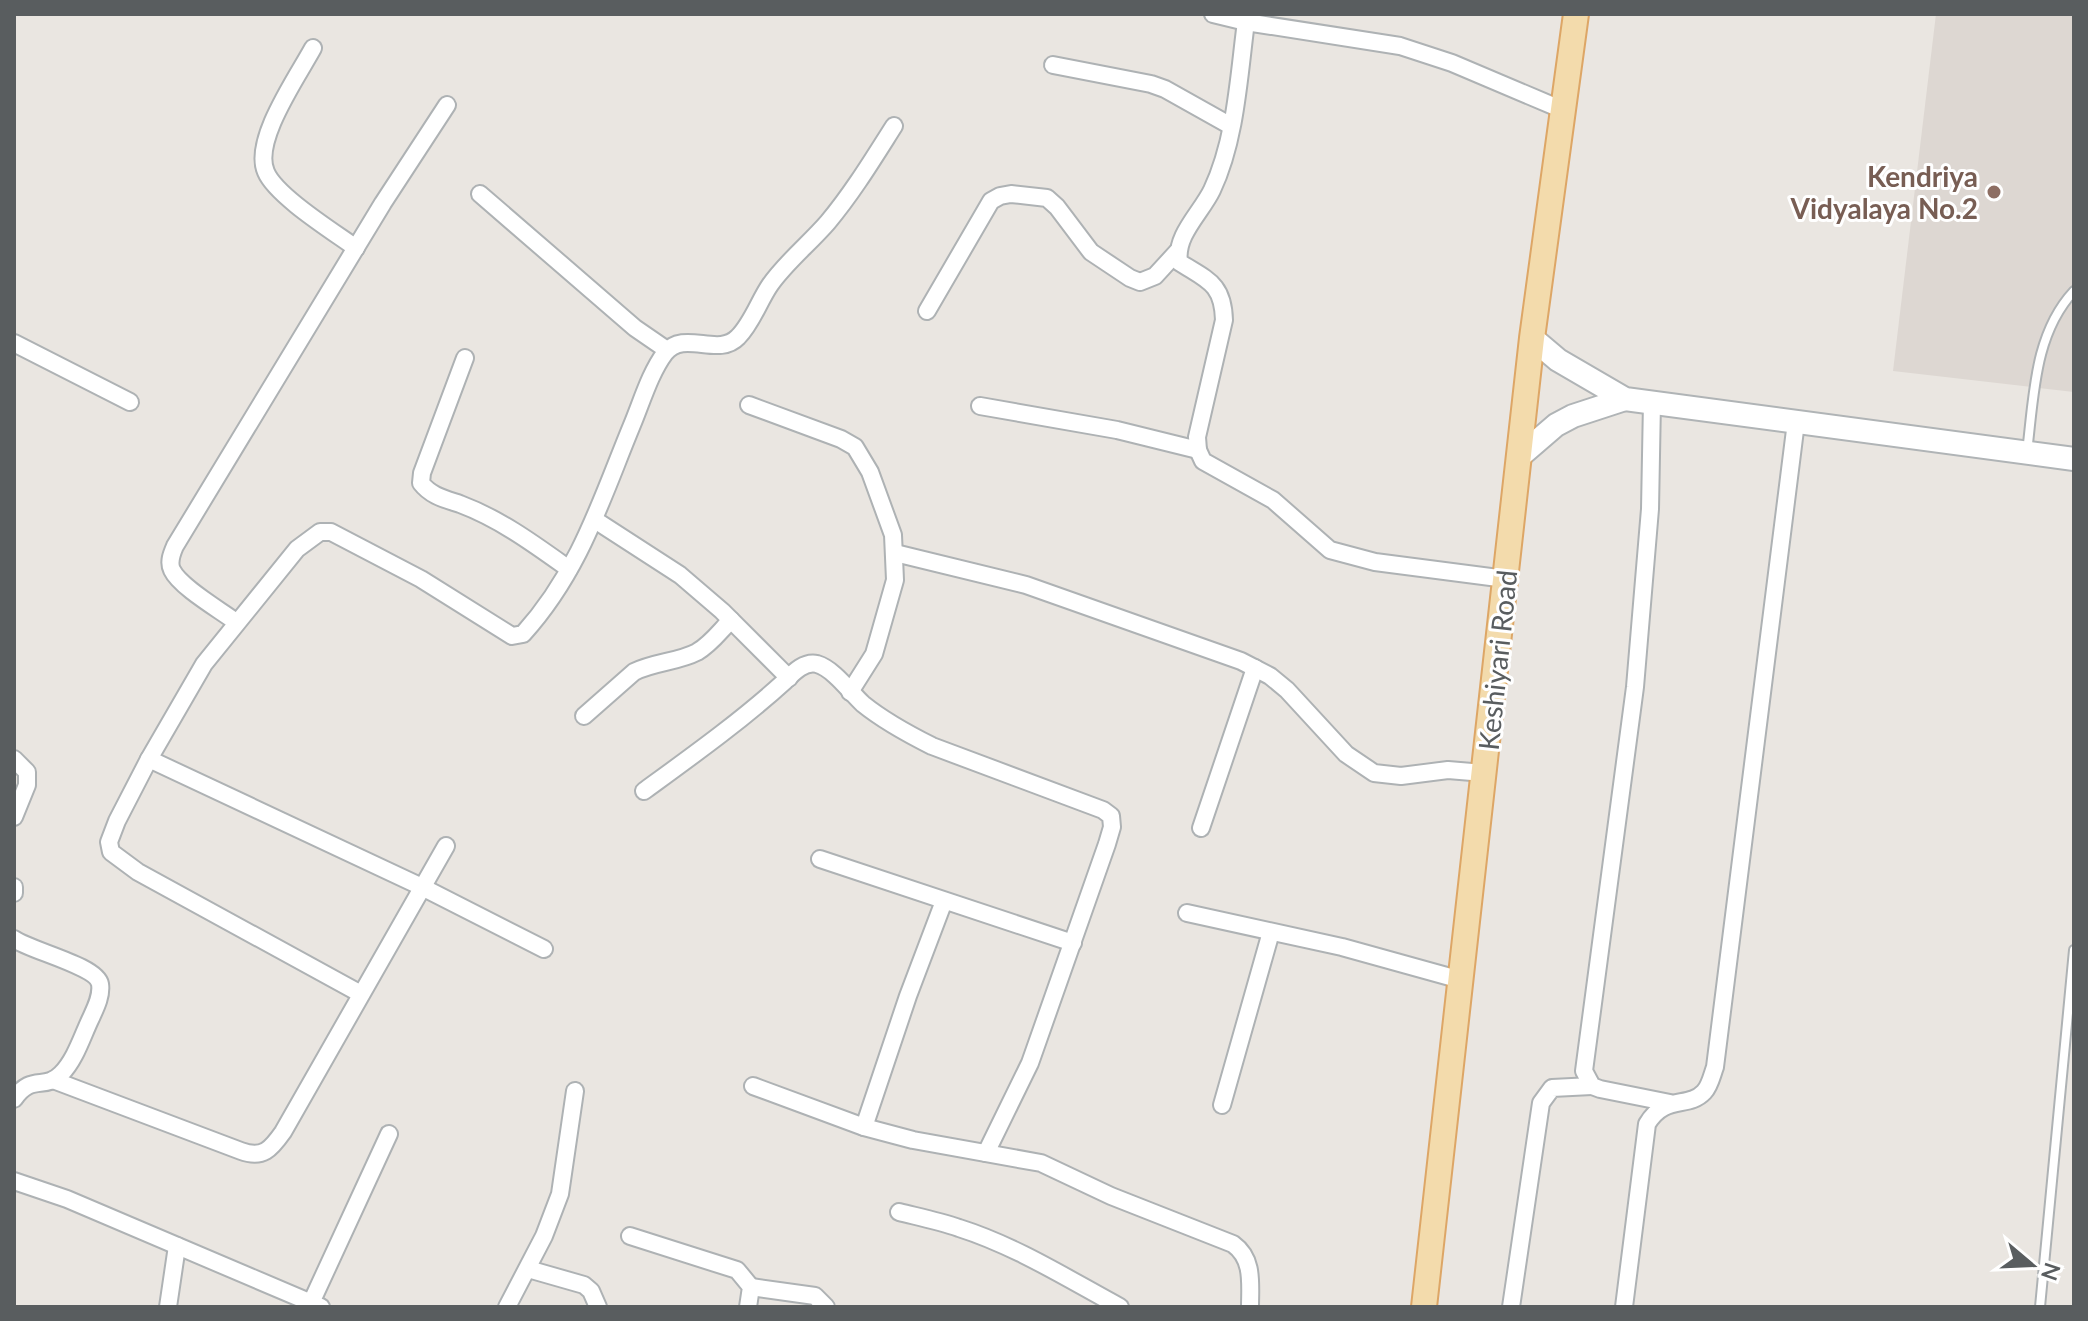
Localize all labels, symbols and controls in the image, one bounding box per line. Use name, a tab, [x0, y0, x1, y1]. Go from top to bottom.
place label: Kendriya Vidyalaya No.2	[1790, 159, 1978, 225]
marker: Kendriya Vidyalaya No.2	[1985, 183, 2003, 201]
street label: Keshiyari Road	[1471, 568, 1523, 752]
north arrow	[1992, 1225, 2072, 1305]
text: N	[2036, 1259, 2067, 1284]

